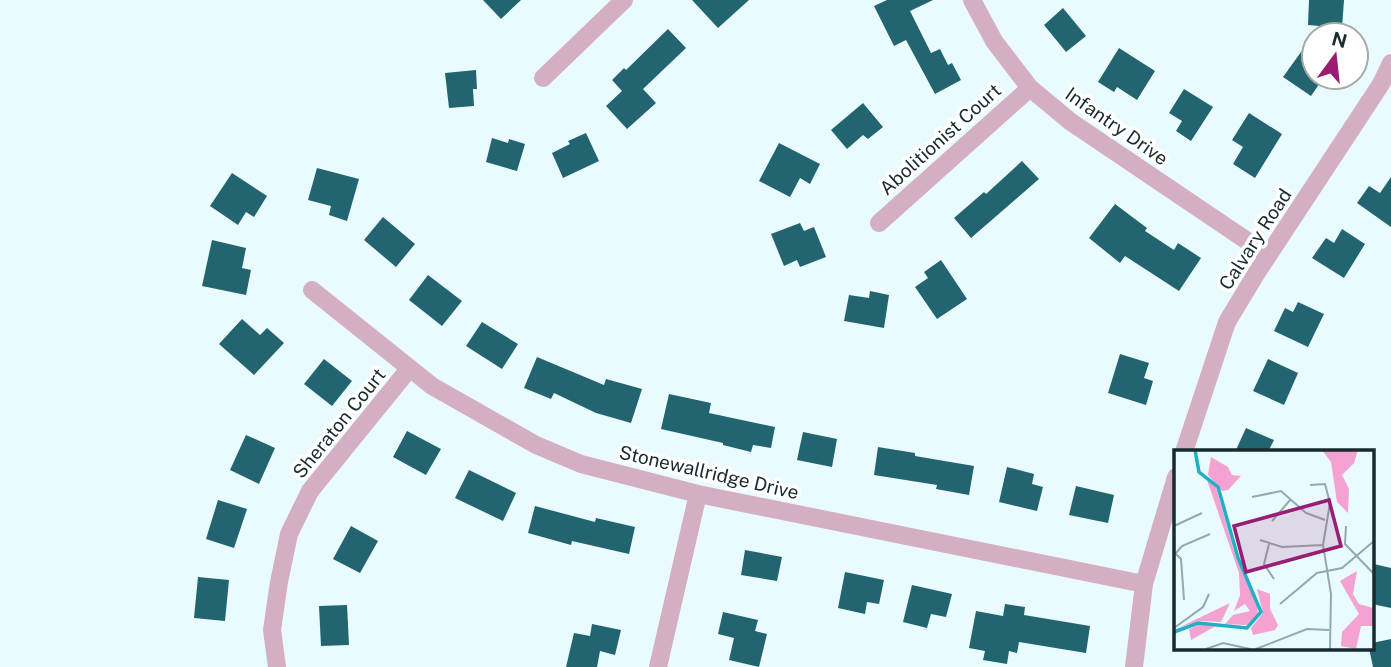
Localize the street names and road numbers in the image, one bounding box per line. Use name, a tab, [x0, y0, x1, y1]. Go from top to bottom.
street label: Abolitionist Court	[875, 79, 1005, 199]
street label: Infantry Drive	[1062, 83, 1172, 169]
street label: Calvary Road	[1214, 184, 1296, 294]
street label: Sheraton Court	[288, 364, 390, 482]
street label: Stonewallridge Drive	[617, 441, 801, 503]

